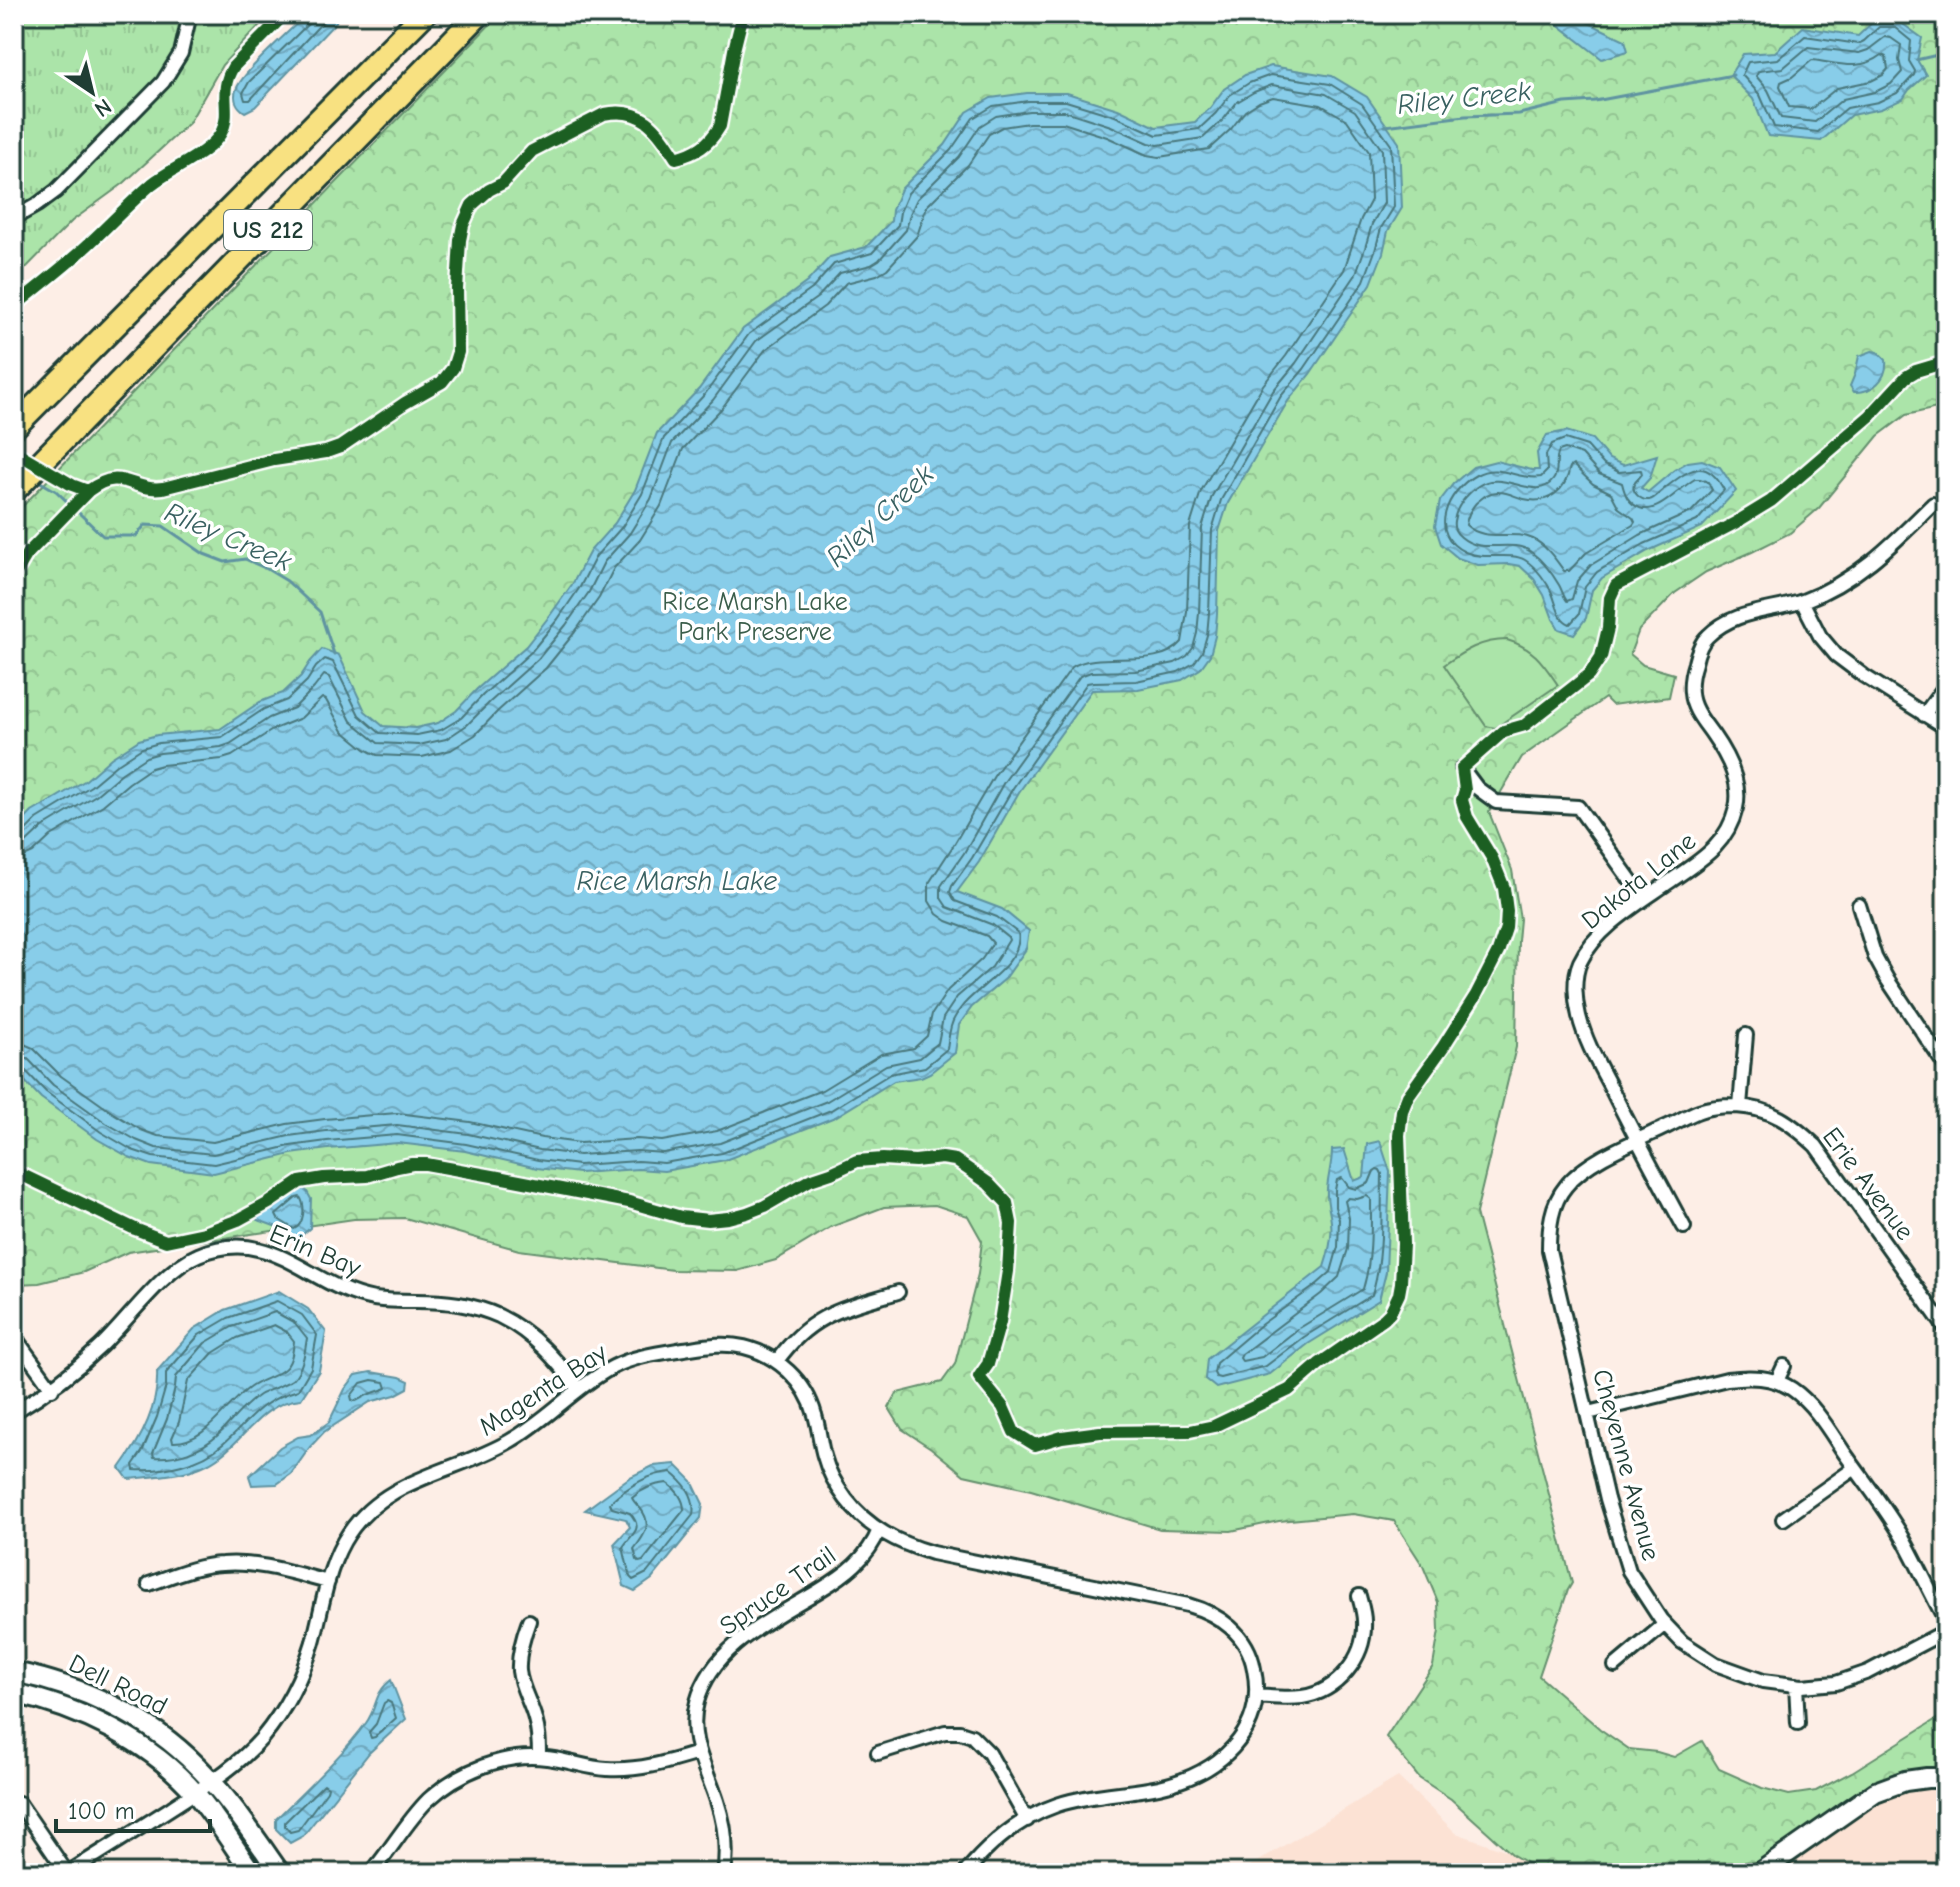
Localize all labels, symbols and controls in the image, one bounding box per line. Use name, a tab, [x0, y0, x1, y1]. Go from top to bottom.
north arrow	[52, 52, 132, 132]
water label: Riley Creek	[1396, 75, 1533, 121]
text: N	[90, 93, 116, 122]
road number: US 212	[224, 210, 312, 250]
water label: Riley Creek	[820, 458, 940, 573]
water label: Riley Creek	[160, 496, 296, 578]
park label: Rice Marsh Lake Park Preserve	[662, 587, 848, 647]
street label: Dakota Lane	[1576, 826, 1702, 936]
water label: Rice Marsh Lake	[577, 865, 777, 897]
street label: Erie Avenue	[1816, 1122, 1920, 1246]
street label: Erin Bay	[265, 1218, 365, 1284]
street label: Magenta Bay	[473, 1337, 613, 1442]
street label: Cheyenne Avenue	[1586, 1366, 1666, 1564]
street label: Spruce Trail	[714, 1540, 842, 1642]
street label: Dell Road	[64, 1648, 172, 1722]
scale bar	[56, 1783, 210, 1833]
text: 100 m	[68, 1797, 135, 1825]

